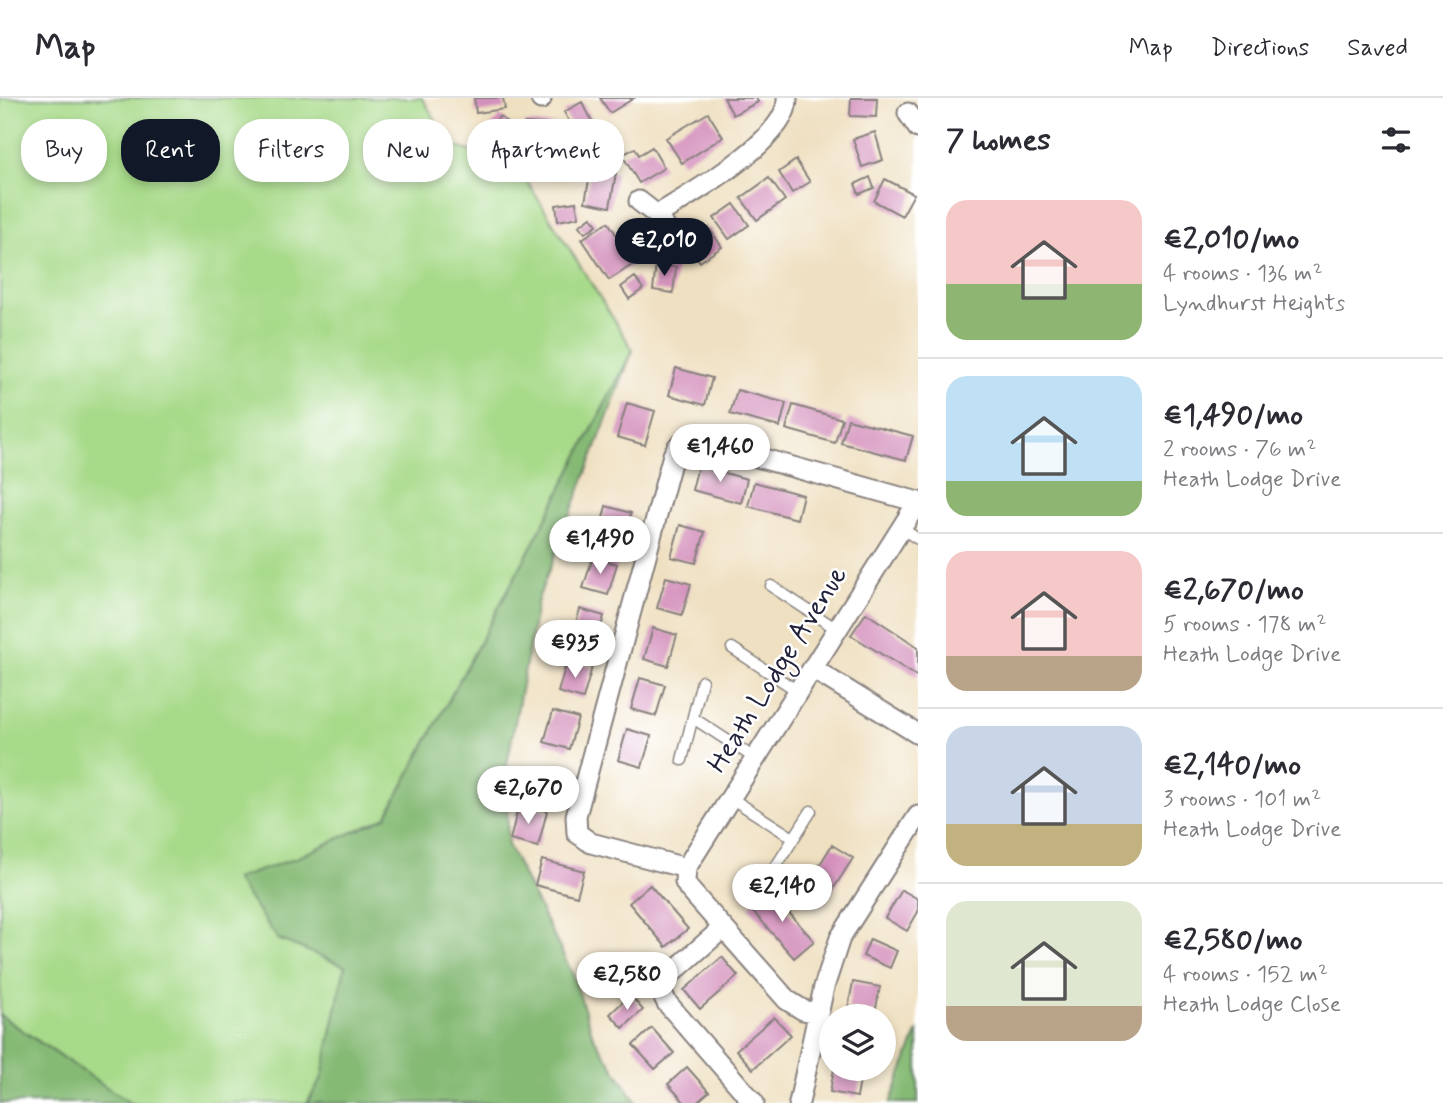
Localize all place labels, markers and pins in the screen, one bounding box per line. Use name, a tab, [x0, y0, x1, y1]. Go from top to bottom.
pin: €2,010	[607, 218, 721, 278]
pin: €1,460	[663, 424, 777, 484]
pin: €1,490	[543, 517, 657, 576]
pin: €935	[534, 620, 616, 680]
pin: €2,670	[471, 766, 585, 826]
pin: €2,140	[725, 864, 839, 924]
pin: €2,580	[570, 953, 684, 1012]

